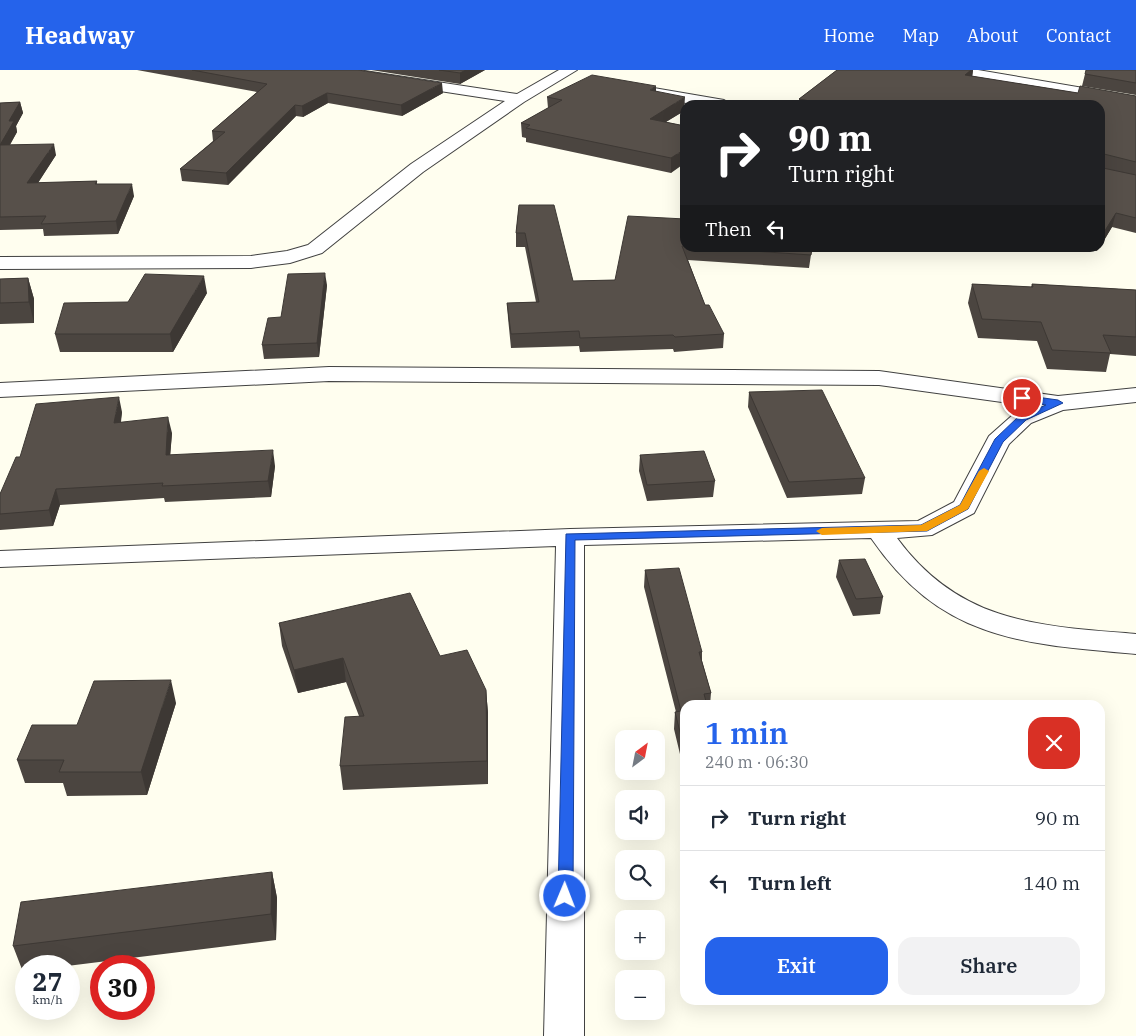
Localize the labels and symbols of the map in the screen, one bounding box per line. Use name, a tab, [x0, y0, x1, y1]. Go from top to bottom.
pin	[1001, 377, 1043, 419]
north arrow	[615, 730, 665, 780]
position arrow	[538, 869, 590, 921]
speed limit sign: 30	[90, 955, 155, 1020]

